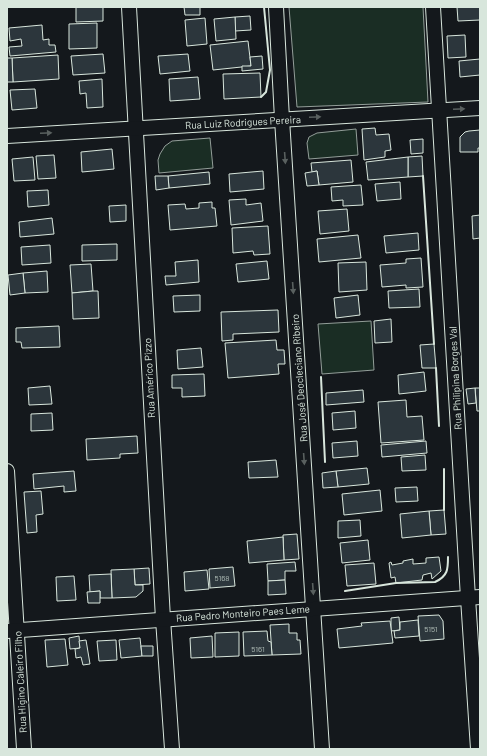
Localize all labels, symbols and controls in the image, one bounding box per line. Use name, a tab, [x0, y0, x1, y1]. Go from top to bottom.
one-way arrow	[453, 105, 465, 112]
street label: Rua Luiz Rodrigues Pereira	[185, 113, 301, 131]
one-way arrow	[309, 114, 321, 121]
one-way arrow	[40, 130, 52, 137]
one-way arrow	[281, 152, 288, 164]
one-way arrow	[290, 282, 297, 294]
street label: Rua José Deocleciano Ribeiro	[289, 314, 309, 442]
street label: Rua Philipina Borges Val	[446, 326, 464, 430]
street label: Rua Américo Pizzo	[141, 338, 157, 418]
one-way arrow	[301, 453, 308, 466]
house number: 5168	[215, 573, 229, 583]
one-way arrow	[309, 583, 316, 595]
street label: Rua Pedro Monteiro Paes Leme	[176, 602, 310, 624]
house number: 5151	[424, 624, 438, 634]
street label: Rua Higino Caleiro Filho	[11, 631, 29, 733]
house number: 5161	[251, 644, 265, 654]

